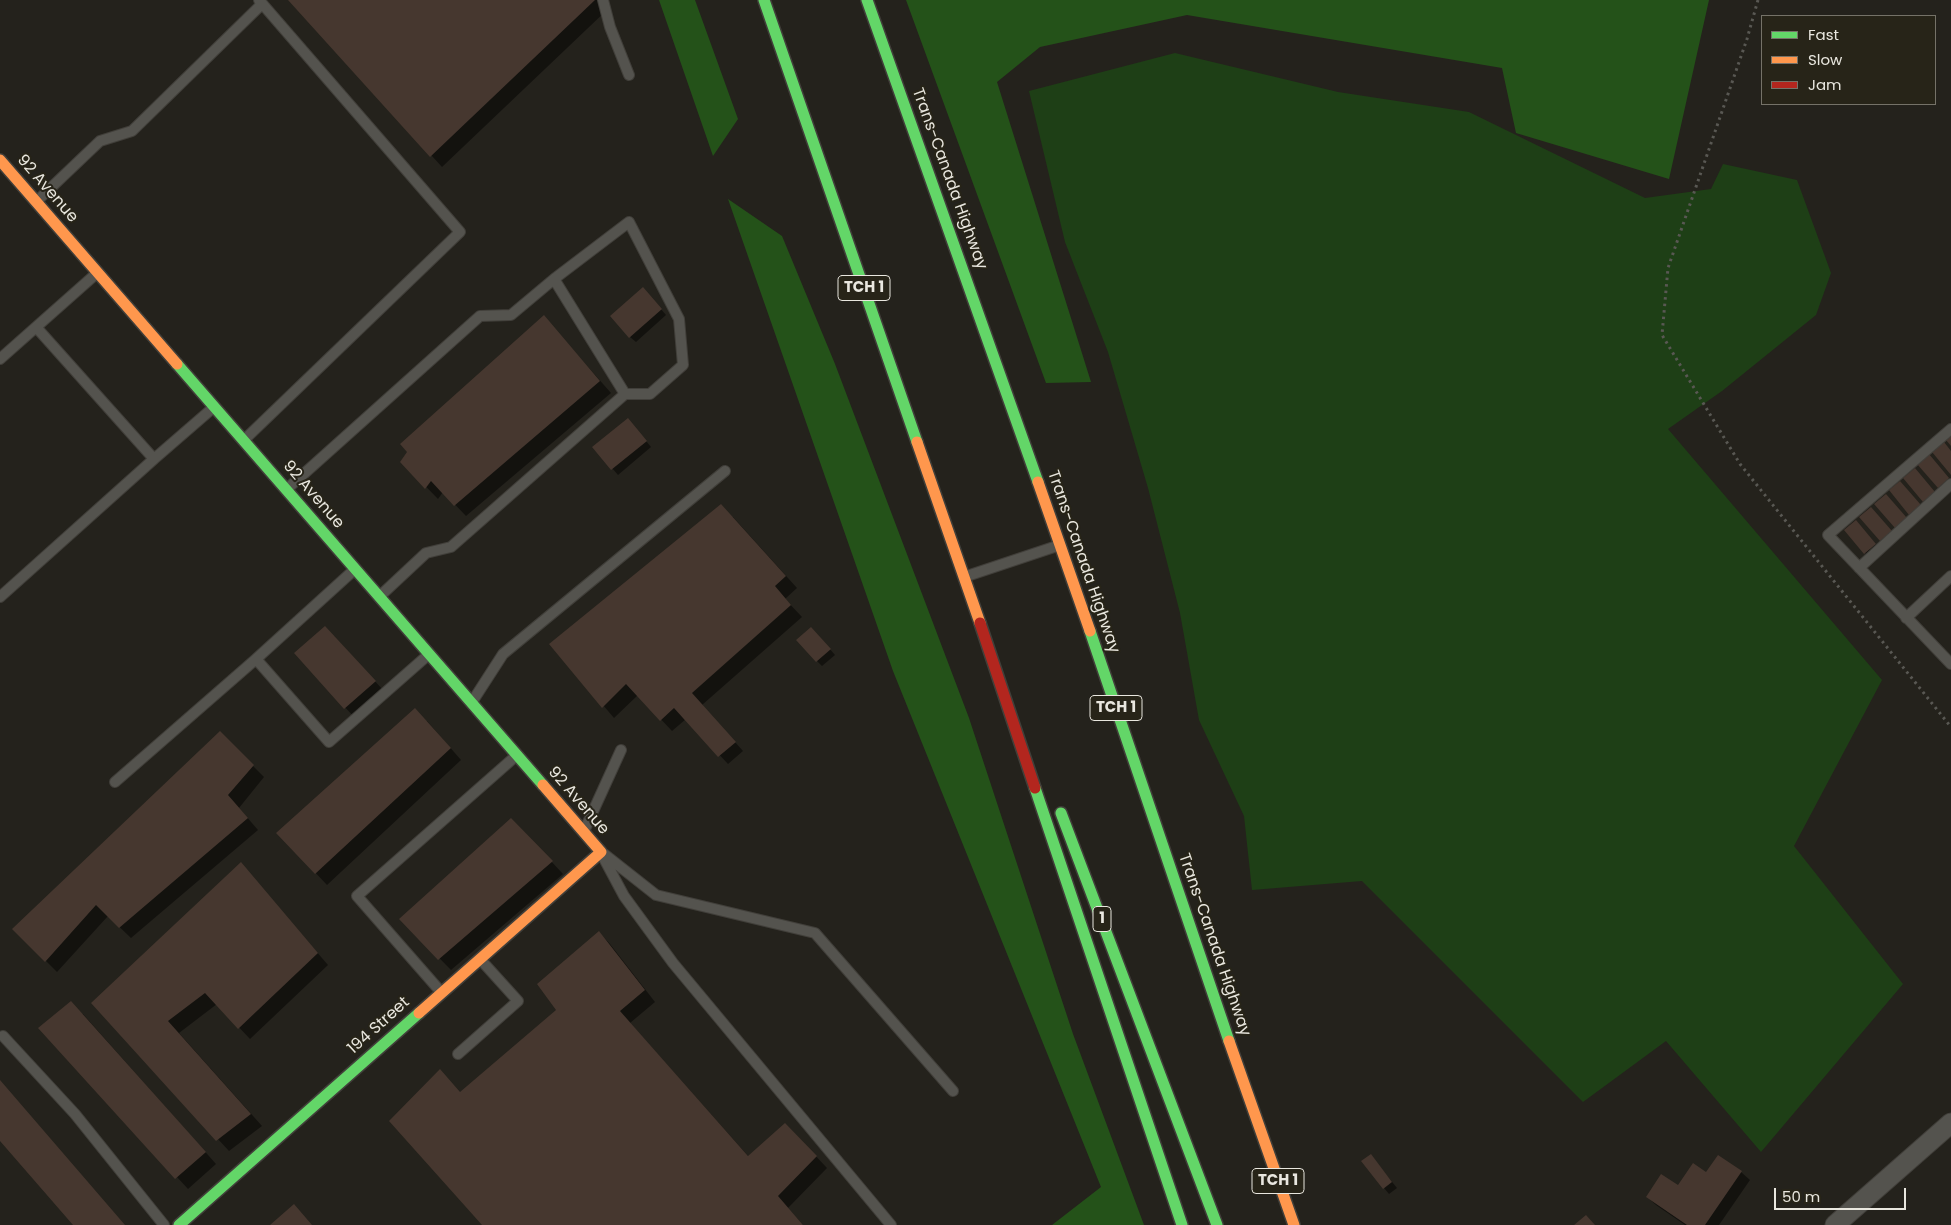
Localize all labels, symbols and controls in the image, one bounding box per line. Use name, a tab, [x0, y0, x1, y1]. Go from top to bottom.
legend	[1761, 15, 1936, 105]
text: Fast	[1808, 24, 1839, 45]
text: Slow	[1808, 49, 1842, 70]
text: Jam	[1808, 74, 1842, 95]
street label: Trans-Canada Highway	[907, 86, 991, 272]
street label: 92 Avenue	[12, 151, 82, 227]
road number: TCH 1	[838, 276, 890, 300]
street label: 92 Avenue	[278, 457, 348, 533]
street label: Trans-Canada Highway	[1043, 468, 1123, 656]
road number: TCH 1	[1090, 696, 1142, 720]
street label: 92 Avenue	[543, 763, 613, 839]
street label: Trans-Canada Highway	[1174, 851, 1254, 1039]
road number: 1	[1093, 906, 1111, 932]
street label: 194 Street	[344, 993, 414, 1059]
road number: TCH 1	[1252, 1168, 1304, 1194]
scale bar	[1776, 1178, 1908, 1210]
text: 50 m	[1782, 1186, 1820, 1207]

